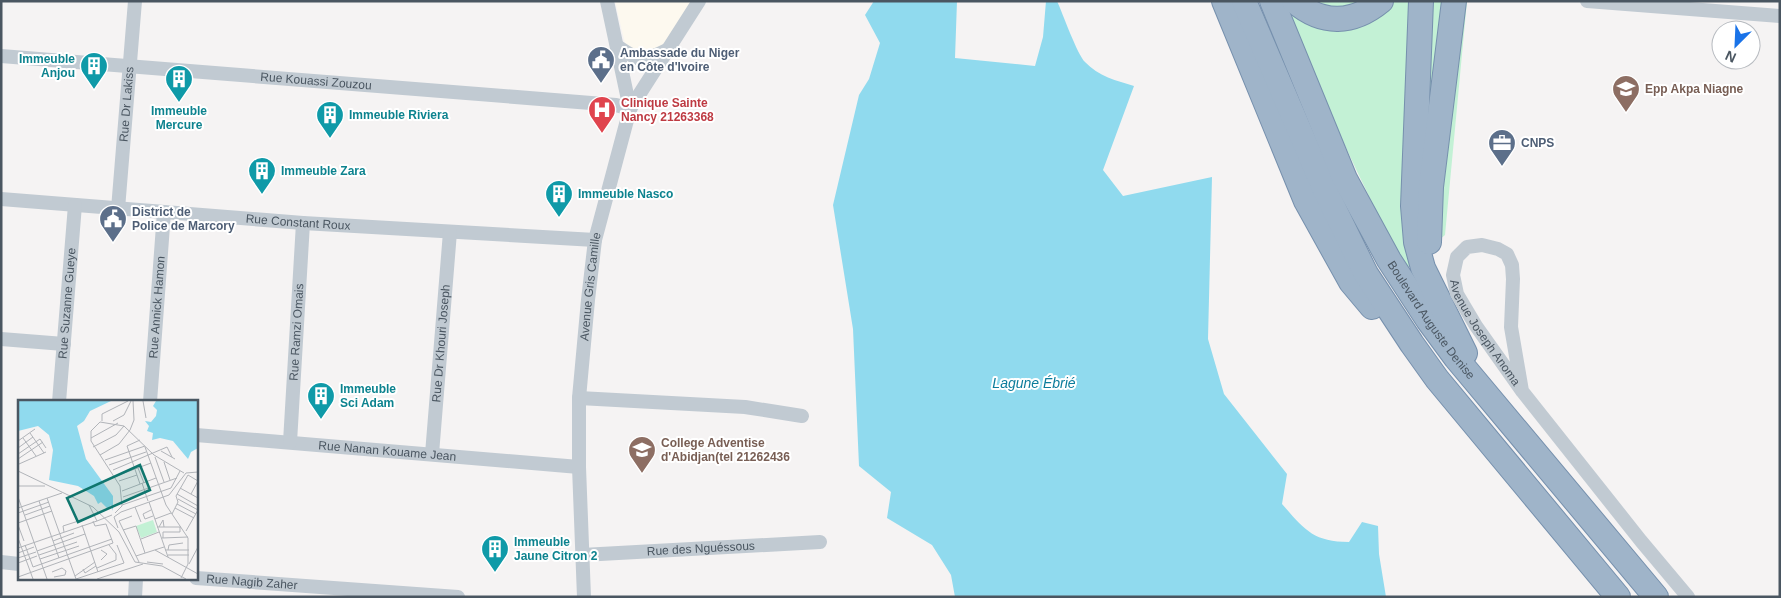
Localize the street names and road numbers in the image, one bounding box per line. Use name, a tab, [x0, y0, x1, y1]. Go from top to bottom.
street label: Rue Dr Lakiss	[117, 66, 137, 143]
street label: Rue Kouassi Zouzou	[260, 70, 372, 93]
street label: Rue Constant Roux	[245, 211, 351, 233]
street label: Avenue Gris Camille	[577, 230, 604, 342]
street label: Rue Suzanne Gueye	[56, 247, 79, 360]
street label: Rue Annick Hamon	[146, 255, 168, 359]
street label: Boulevard Auguste Denise	[1385, 258, 1478, 382]
street label: Avenue Joseph Anoma	[1447, 278, 1523, 389]
street label: Rue Ramzi Omais	[287, 283, 306, 381]
street label: Rue Dr Khouri Joseph	[429, 284, 453, 403]
street label: Rue Nanan Kouame Jean	[318, 438, 457, 464]
street label: Rue des Nguéssous	[646, 539, 755, 558]
street label: Rue Nagib Zaher	[206, 572, 298, 592]

